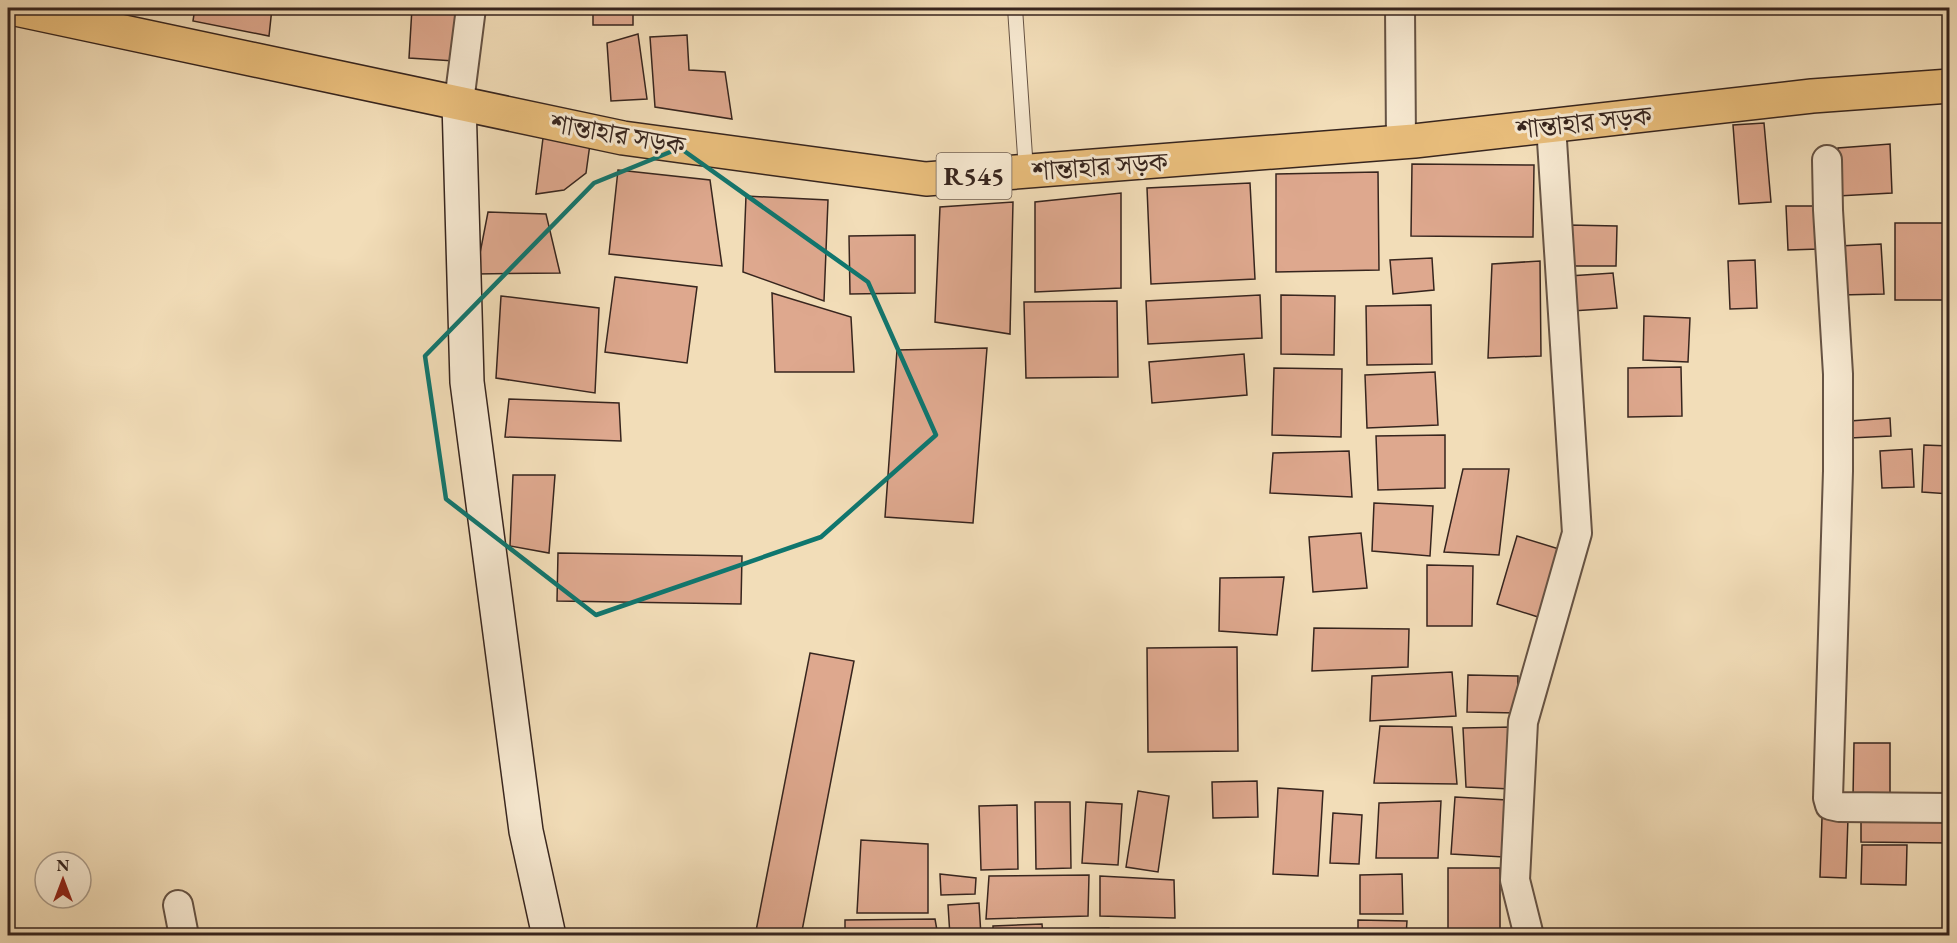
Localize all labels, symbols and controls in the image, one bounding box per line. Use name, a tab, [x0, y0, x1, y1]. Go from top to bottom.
street label: শান্তাহার সড়ক	[1514, 97, 1654, 147]
street label: শান্তাহার সড়ক	[547, 105, 689, 163]
street label: শান্তাহার সড়ক	[1030, 144, 1170, 188]
road number: R545	[936, 153, 1012, 199]
north arrow	[33, 850, 93, 910]
text: N	[57, 855, 70, 876]

